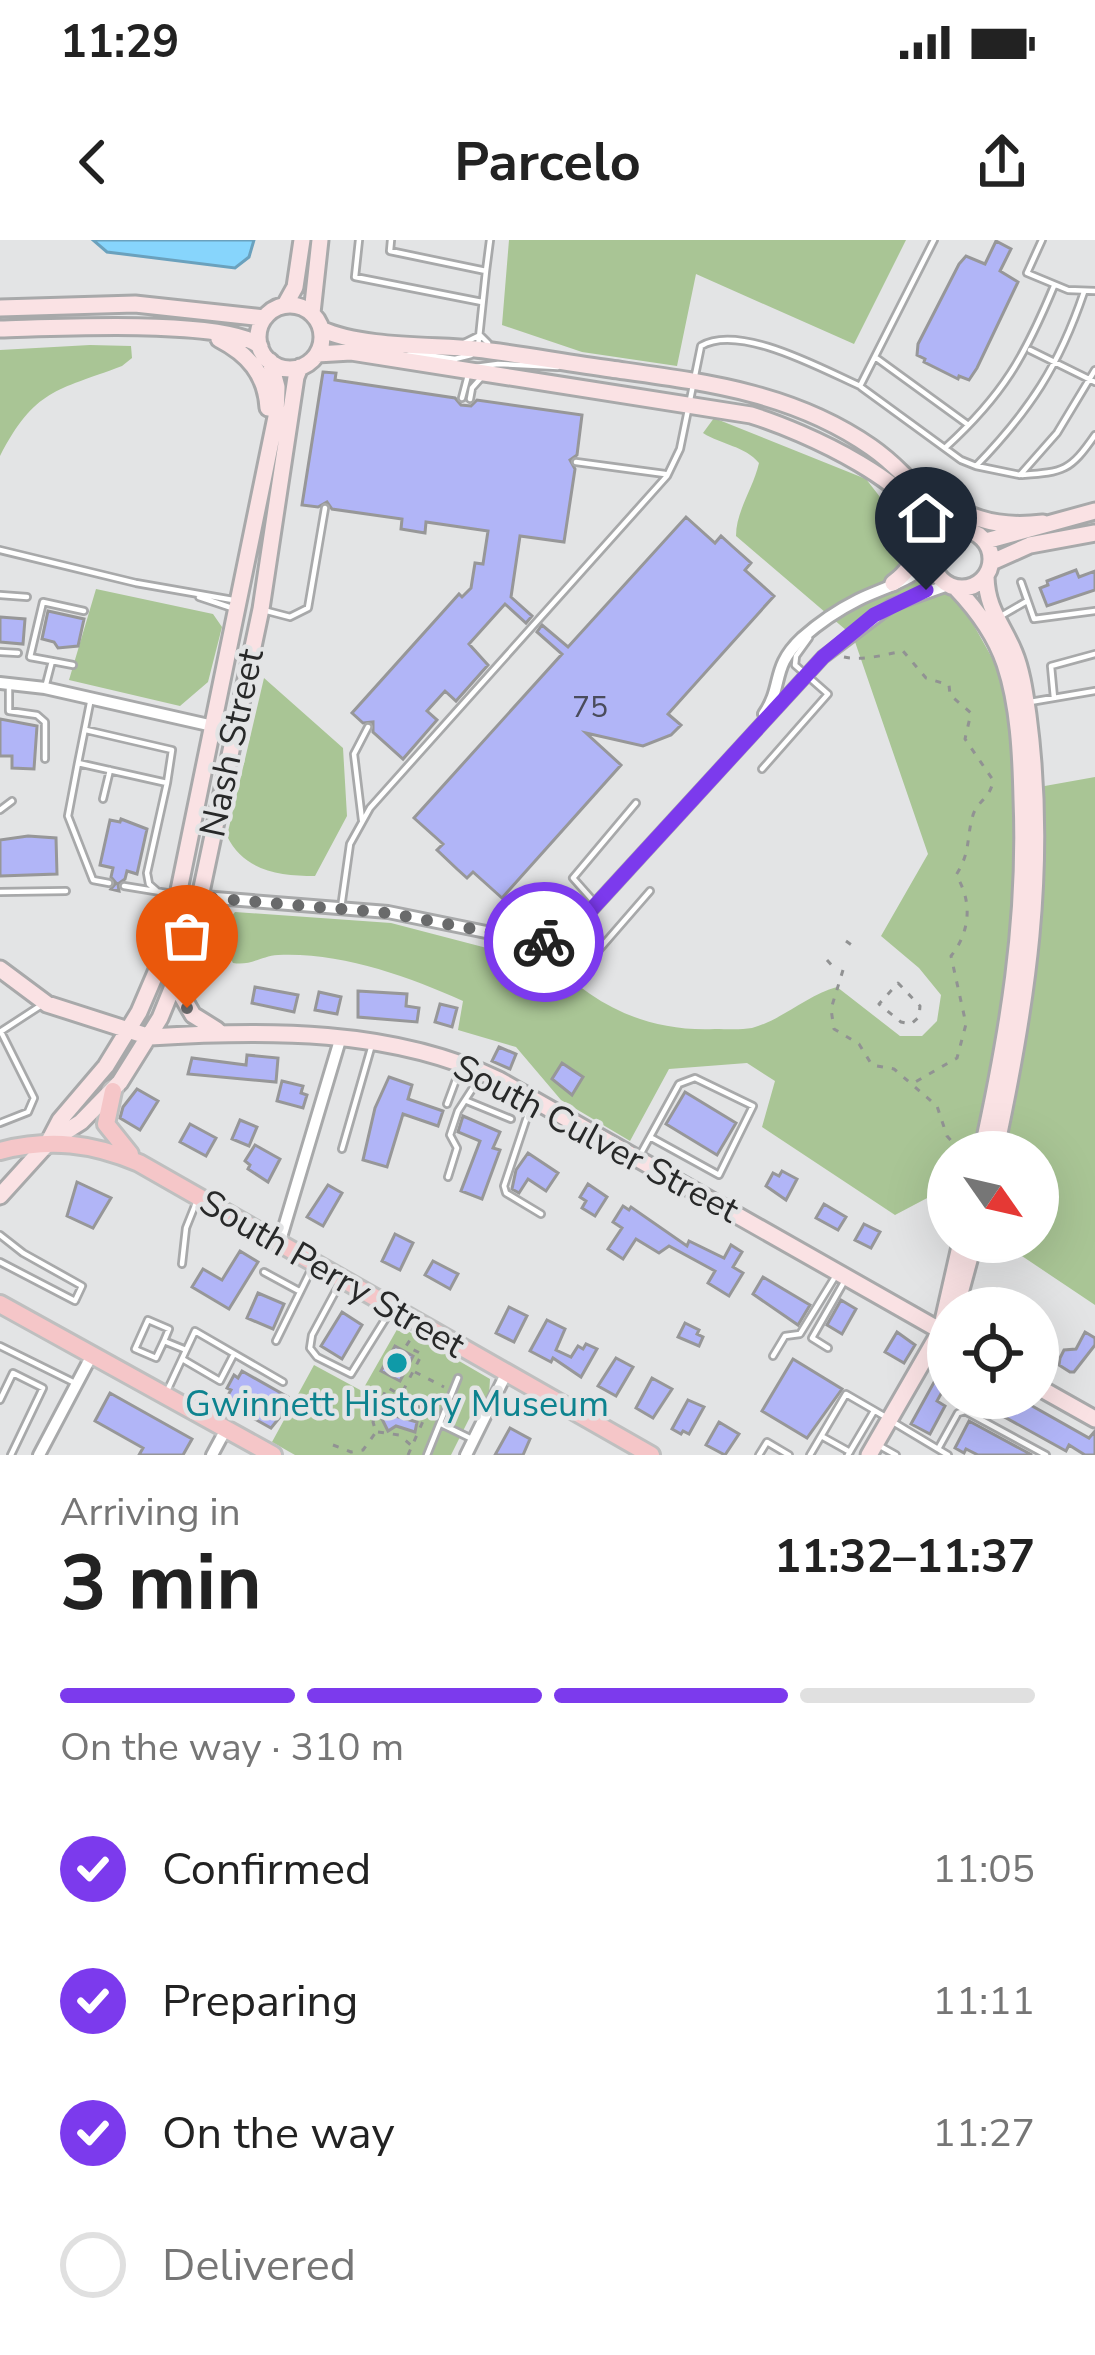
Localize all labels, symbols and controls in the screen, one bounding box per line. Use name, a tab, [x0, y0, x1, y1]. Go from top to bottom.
text: 11:29	[60, 12, 179, 73]
text: Parcelo	[454, 125, 641, 199]
icon: back	[60, 129, 126, 195]
icon: share	[969, 129, 1035, 195]
pin	[875, 467, 977, 590]
icon: home	[893, 485, 959, 551]
street label: Nash Street	[188, 644, 276, 841]
house number: 75	[572, 687, 608, 728]
courier	[484, 882, 604, 1002]
pin	[136, 885, 238, 1008]
icon: bag	[154, 903, 220, 969]
icon: bike	[511, 909, 577, 975]
street label: South Culver Street	[445, 1043, 748, 1235]
north arrow	[927, 1131, 1059, 1263]
map controls	[927, 1131, 1059, 1419]
street label: South Perry Street	[190, 1178, 474, 1370]
button: locate	[927, 1287, 1059, 1419]
marker: Gwinnett History Museum	[384, 1350, 410, 1376]
place label: Gwinnett History Museum	[185, 1380, 609, 1429]
text: Arriving in	[60, 1486, 241, 1539]
text: 11:32–11:37	[774, 1527, 1035, 1588]
text: 3 min	[60, 1530, 262, 1637]
text: On the way · 310 m	[60, 1721, 404, 1774]
icon: check	[60, 1836, 126, 1902]
text: Confirmed	[162, 1839, 371, 1900]
text: 11:05	[933, 1843, 1035, 1896]
icon: check	[60, 1968, 126, 2034]
text: Preparing	[162, 1971, 358, 2032]
text: 11:11	[933, 1975, 1035, 2028]
icon: check	[60, 2100, 126, 2166]
text: On the way	[162, 2103, 395, 2164]
text: 11:27	[933, 2107, 1035, 2160]
text: Delivered	[162, 2235, 356, 2296]

